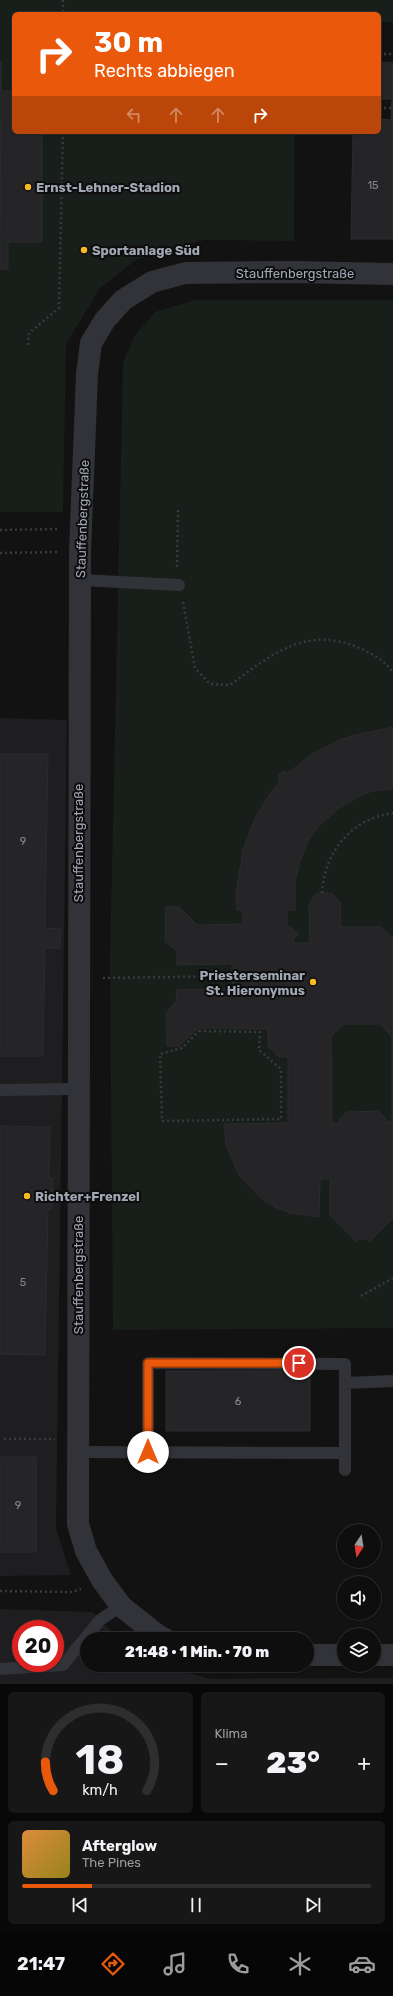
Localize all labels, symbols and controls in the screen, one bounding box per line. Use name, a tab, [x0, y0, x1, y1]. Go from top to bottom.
text: 30 m	[94, 26, 163, 59]
icon: right	[28, 28, 80, 80]
text: Rechts abbiegen	[94, 60, 235, 82]
icon: left	[123, 104, 145, 126]
icon: ahead	[165, 104, 187, 126]
icon: ahead	[207, 104, 229, 126]
icon: right	[249, 104, 271, 126]
house number: 15	[367, 179, 379, 192]
place label: Ernst-Lehner-Stadion	[36, 180, 180, 195]
marker: Ernst-Lehner-Stadion	[23, 182, 33, 192]
place label: Sportanlage Süd	[92, 243, 200, 258]
marker: Sportanlage Süd	[79, 245, 89, 255]
street label: Stauffenbergstraße	[236, 266, 354, 282]
street label: Stauffenbergstraße	[73, 460, 93, 578]
street label: Stauffenbergstraße	[71, 784, 87, 902]
house number: 9	[20, 835, 26, 848]
place label: Priesterseminar St. Hieronymus	[200, 968, 305, 998]
marker: Priesterseminar St. Hieronymus	[308, 977, 318, 987]
place label: Richter+Frenzel	[35, 1189, 140, 1204]
marker: Richter+Frenzel	[22, 1191, 32, 1201]
street label: Stauffenbergstraße	[71, 1216, 87, 1334]
house number: 5	[20, 1276, 27, 1289]
pin	[282, 1346, 316, 1380]
icon: arrive	[288, 1352, 310, 1374]
house number: 6	[235, 1395, 242, 1408]
position arrow	[127, 1431, 169, 1473]
house number: 9	[15, 1499, 21, 1512]
north arrow	[337, 1524, 381, 1568]
map controls	[337, 1524, 381, 1672]
button: sound	[337, 1576, 381, 1620]
speed limit sign: 20	[12, 1620, 64, 1672]
button: layers	[337, 1628, 381, 1672]
text: 21:48 · 1 Min. · 70 m	[125, 1643, 269, 1661]
text: Klima	[215, 1726, 247, 1741]
text: 18	[76, 1734, 125, 1783]
text: 23°	[266, 1745, 320, 1781]
text: −	[215, 1750, 229, 1777]
text: +	[357, 1750, 371, 1777]
text: km/h	[82, 1781, 118, 1798]
text: Afterglow	[82, 1837, 157, 1855]
text: The Pines	[82, 1855, 141, 1870]
icon: previous	[69, 1894, 91, 1916]
icon: pause	[185, 1894, 207, 1916]
icon: next	[302, 1894, 324, 1916]
icon: directions	[99, 1950, 127, 1978]
icon: music	[161, 1950, 189, 1978]
icon: phone	[224, 1950, 252, 1978]
icon: climate	[286, 1950, 314, 1978]
icon: car	[348, 1950, 376, 1978]
text: 21:47	[17, 1953, 65, 1975]

